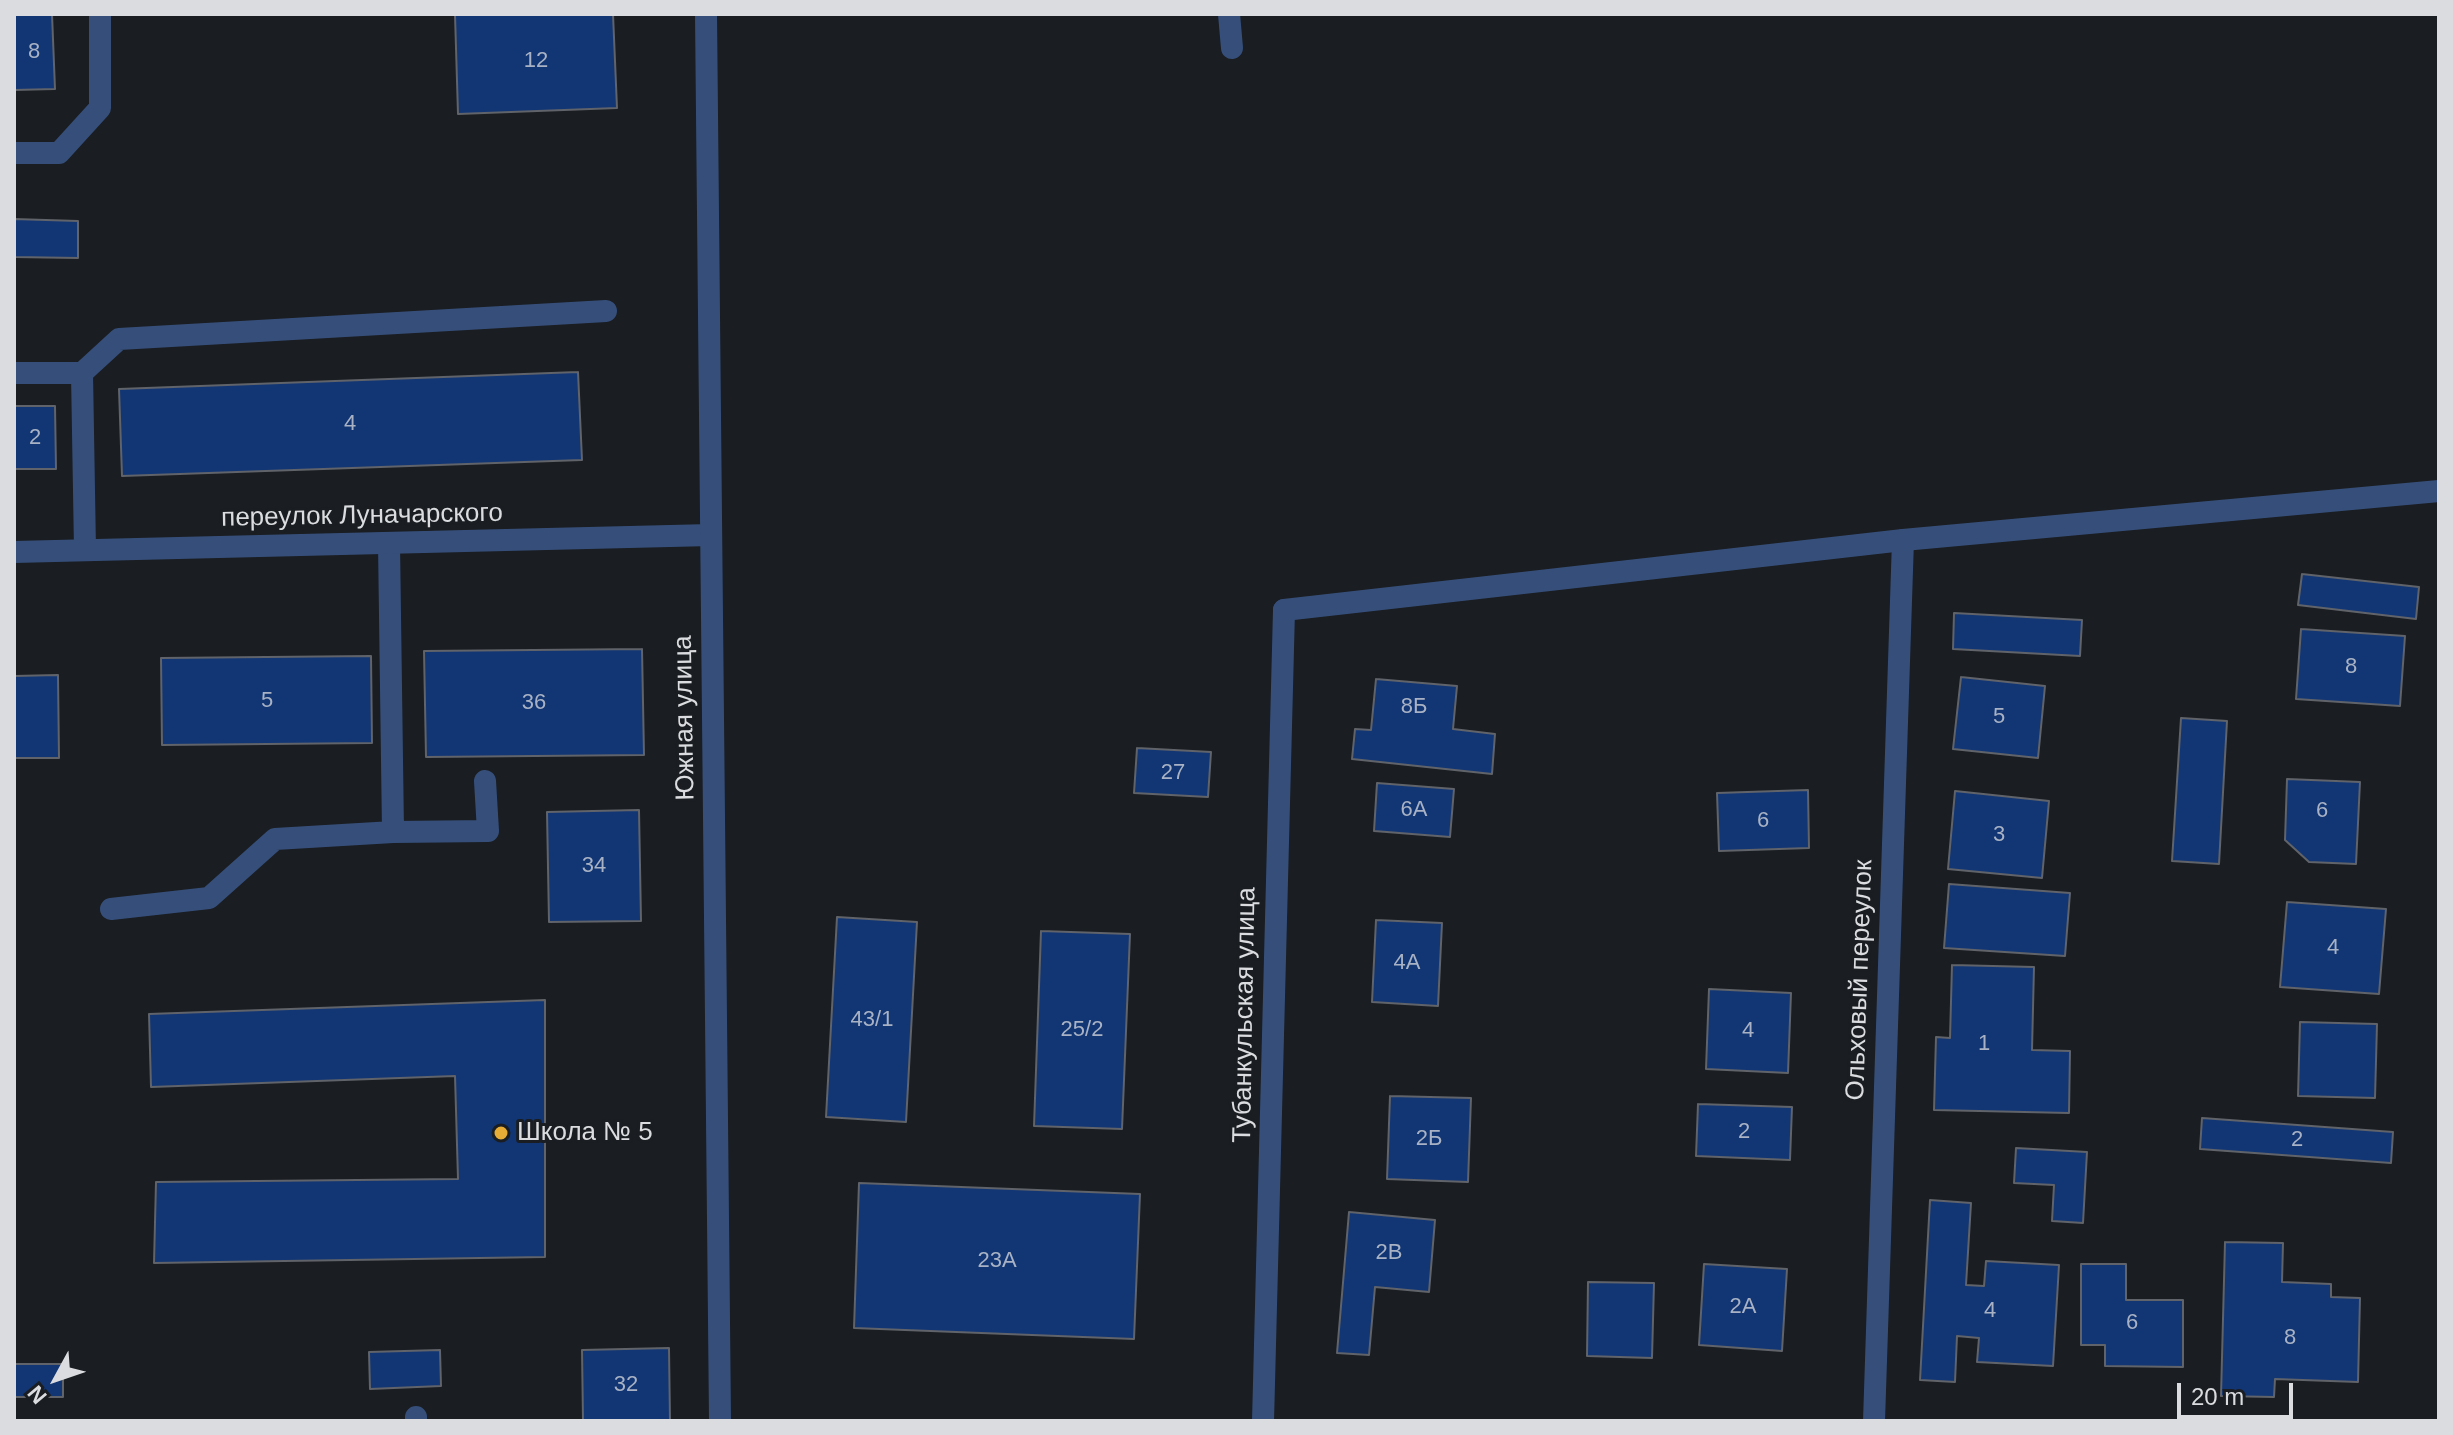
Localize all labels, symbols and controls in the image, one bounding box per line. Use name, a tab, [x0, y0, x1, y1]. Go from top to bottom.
house number: 8	[28, 39, 40, 65]
house number: 12	[524, 48, 548, 74]
house number: 4	[344, 411, 356, 437]
house number: 2	[29, 425, 41, 451]
street label: переулок Луначарского	[221, 498, 503, 534]
street label: Южная улица	[668, 635, 702, 801]
house number: 8	[2345, 654, 2357, 680]
house number: 5	[261, 688, 273, 714]
house number: 36	[522, 690, 546, 716]
house number: 8Б	[1401, 694, 1427, 720]
house number: 5	[1993, 704, 2005, 730]
house number: 27	[1161, 760, 1185, 786]
house number: 6А	[1401, 797, 1427, 823]
house number: 6	[2316, 798, 2328, 824]
house number: 6	[1757, 808, 1769, 834]
house number: 3	[1993, 822, 2005, 848]
house number: 34	[582, 853, 606, 879]
street label: Ольховый переулок	[1840, 859, 1880, 1101]
street label: Тубанкульская улица	[1227, 887, 1263, 1143]
house number: 4	[2327, 935, 2339, 961]
house number: 4А	[1394, 950, 1420, 976]
house number: 43/1	[851, 1007, 893, 1033]
house number: 25/2	[1061, 1017, 1103, 1043]
house number: 4	[1742, 1018, 1754, 1044]
house number: 1	[1978, 1031, 1990, 1057]
place label: Школа № 5	[517, 1117, 653, 1149]
house number: 2	[1738, 1119, 1750, 1145]
marker: Школа № 5	[492, 1124, 510, 1142]
house number: 2Б	[1416, 1126, 1442, 1152]
house number: 2	[2291, 1127, 2303, 1153]
house number: 2В	[1376, 1240, 1402, 1266]
house number: 23А	[977, 1248, 1017, 1274]
house number: 2А	[1730, 1294, 1756, 1320]
house number: 4	[1984, 1298, 1996, 1324]
house number: 6	[2126, 1310, 2138, 1336]
house number: 8	[2284, 1325, 2296, 1351]
north arrow	[16, 1339, 96, 1419]
scale bar	[2181, 1367, 2297, 1417]
house number: 32	[614, 1372, 638, 1398]
text: N	[23, 1381, 52, 1409]
text: 20 m	[2191, 1383, 2244, 1410]

